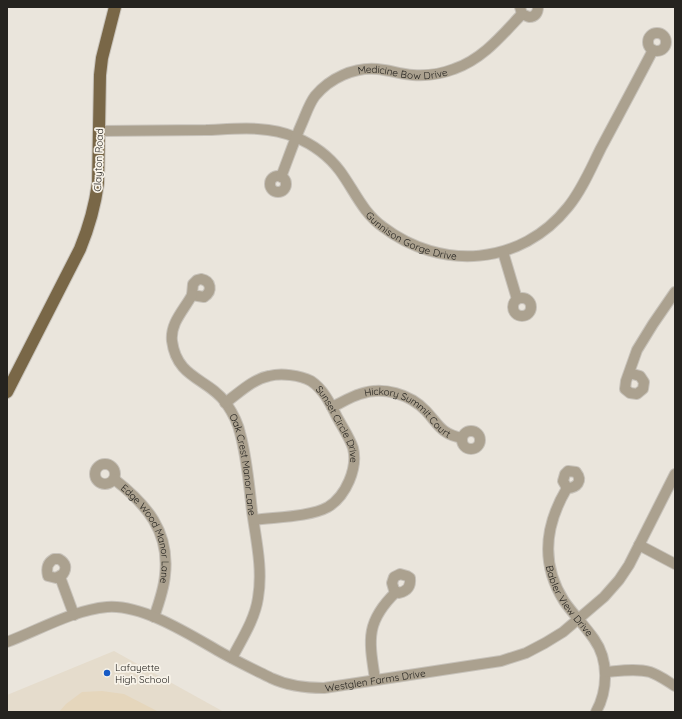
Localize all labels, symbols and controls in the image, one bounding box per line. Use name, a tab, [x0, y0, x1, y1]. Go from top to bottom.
street label: Medicine Bow Drive	[357, 63, 449, 82]
street label: Clayton Road	[91, 128, 106, 192]
street label: Gunnison Gorge Drive	[363, 209, 458, 263]
street label: Sunset Circle Drive	[313, 383, 360, 463]
street label: Hickory Summit Court	[363, 385, 453, 441]
street label: Oak Crest Manor Lane	[226, 411, 259, 517]
street label: Edge Wood Manor Lane	[118, 481, 172, 585]
street label: Babler View Drive	[543, 564, 596, 639]
place label: Lafayette High School	[115, 661, 170, 686]
street label: Westglen Farms Drive	[324, 667, 427, 695]
marker: Lafayette High School	[102, 668, 112, 678]

